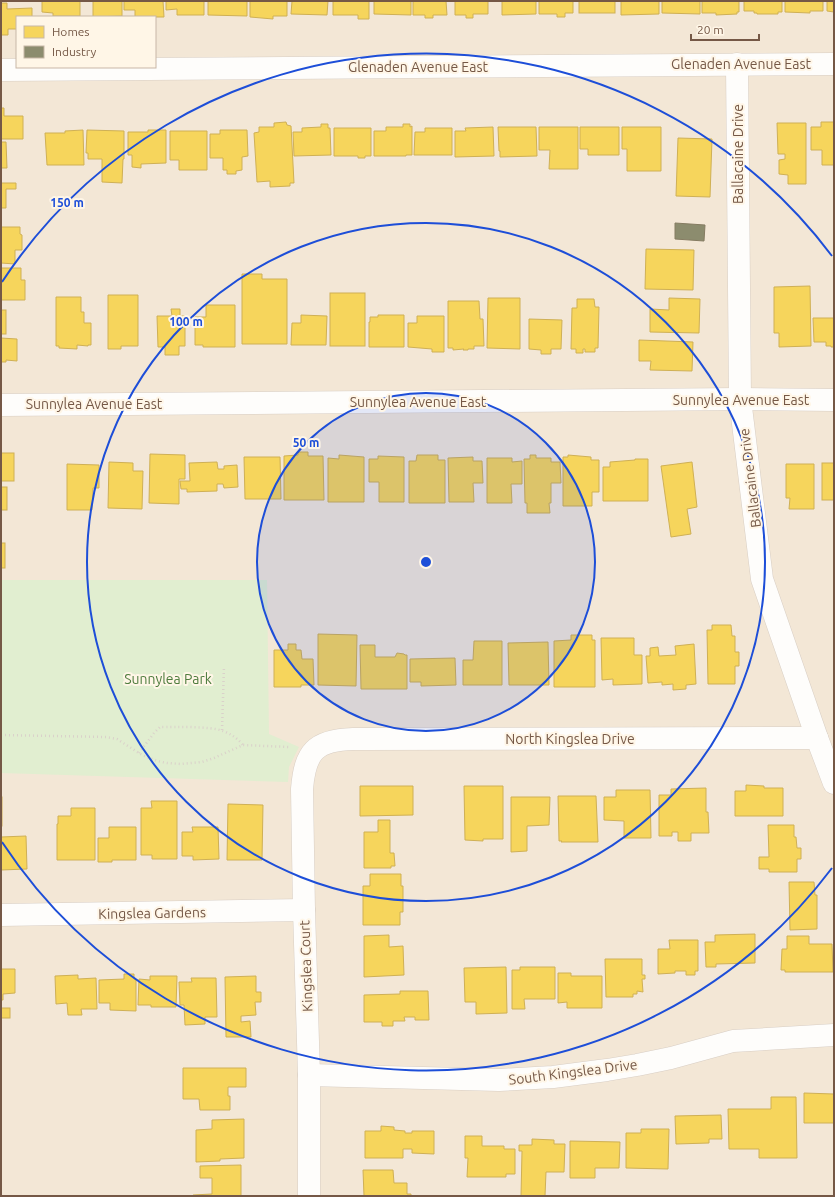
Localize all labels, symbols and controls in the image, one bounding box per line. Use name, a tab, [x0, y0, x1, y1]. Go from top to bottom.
legend	[16, 16, 156, 68]
scale bar	[691, 16, 759, 42]
text: 20 m	[697, 23, 724, 36]
text: Homes	[52, 25, 90, 38]
text: Industry	[52, 45, 97, 58]
street label: Glenaden Avenue East	[671, 56, 811, 72]
street label: Glenaden Avenue East	[348, 59, 488, 75]
street label: Ballacaine Drive	[730, 104, 746, 204]
text: 150 m	[50, 196, 84, 209]
text: 100 m	[169, 315, 203, 328]
street label: Sunnylea Avenue East	[673, 392, 810, 408]
street label: Sunnylea Avenue East	[350, 394, 487, 410]
street label: Sunnylea Avenue East	[26, 396, 163, 412]
street label: Ballacaine Drive	[736, 428, 764, 528]
text: 50 m	[293, 436, 319, 449]
centre of rings	[419, 555, 433, 569]
park label: Sunnylea Park	[124, 671, 212, 687]
street label: North Kingslea Drive	[505, 731, 635, 747]
street label: Kingslea Gardens	[98, 904, 206, 922]
street label: Kingslea Court	[296, 919, 316, 1012]
street label: South Kingslea Drive	[508, 1056, 638, 1088]

